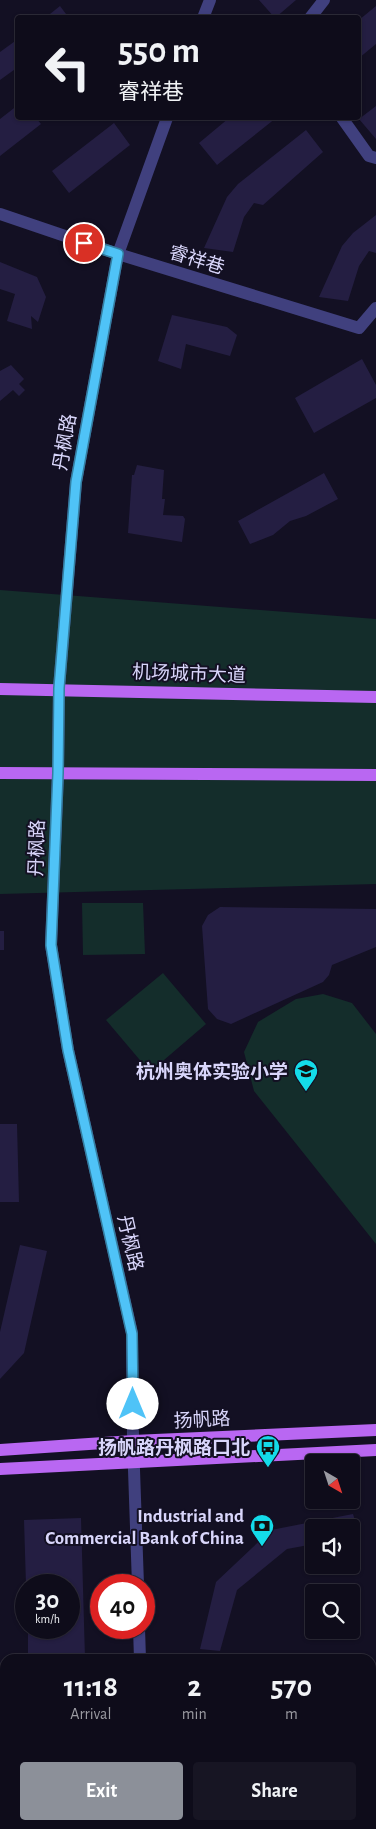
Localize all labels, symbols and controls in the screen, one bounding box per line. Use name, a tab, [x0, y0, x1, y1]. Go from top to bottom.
text: 550 m	[118, 34, 200, 69]
icon: left	[35, 35, 100, 100]
text: 睿祥巷	[118, 81, 184, 103]
pin	[63, 222, 105, 264]
icon: arrive	[70, 229, 98, 257]
street label: 睿祥巷	[167, 241, 227, 278]
street label: 丹枫路	[50, 412, 80, 472]
street label: 机场城市大道	[132, 661, 246, 686]
street label: 丹枫路	[26, 819, 48, 877]
school or university icon: 杭州奥体实验小学	[293, 1058, 319, 1092]
place label: 杭州奥体实验小学	[136, 1061, 288, 1082]
street label: 丹枫路	[114, 1213, 146, 1273]
position arrow	[106, 1377, 158, 1429]
street label: 扬帆路	[173, 1409, 231, 1431]
bus stop icon: 扬帆路丹枫路口北	[255, 1434, 281, 1468]
place label: 扬帆路丹枫路口北	[98, 1438, 250, 1458]
north arrow	[305, 1454, 360, 1509]
map controls	[305, 1454, 360, 1639]
place label: Industrial and Commercial Bank of China	[45, 1507, 244, 1548]
bank icon: Industrial and Commercial Bank of China	[249, 1513, 275, 1547]
button: sound	[305, 1519, 360, 1574]
speed limit sign: 40	[90, 1574, 155, 1639]
button: search	[305, 1584, 360, 1639]
text: 30	[36, 1588, 59, 1613]
text: km/h	[35, 1613, 60, 1625]
text: 11:18	[64, 1672, 118, 1702]
text: 2	[187, 1672, 201, 1702]
text: 570	[271, 1672, 312, 1702]
text: Arrival	[70, 1706, 111, 1722]
text: min	[182, 1706, 207, 1722]
text: m	[285, 1706, 298, 1722]
button: Exit	[20, 1762, 183, 1820]
button: Share	[193, 1762, 356, 1820]

